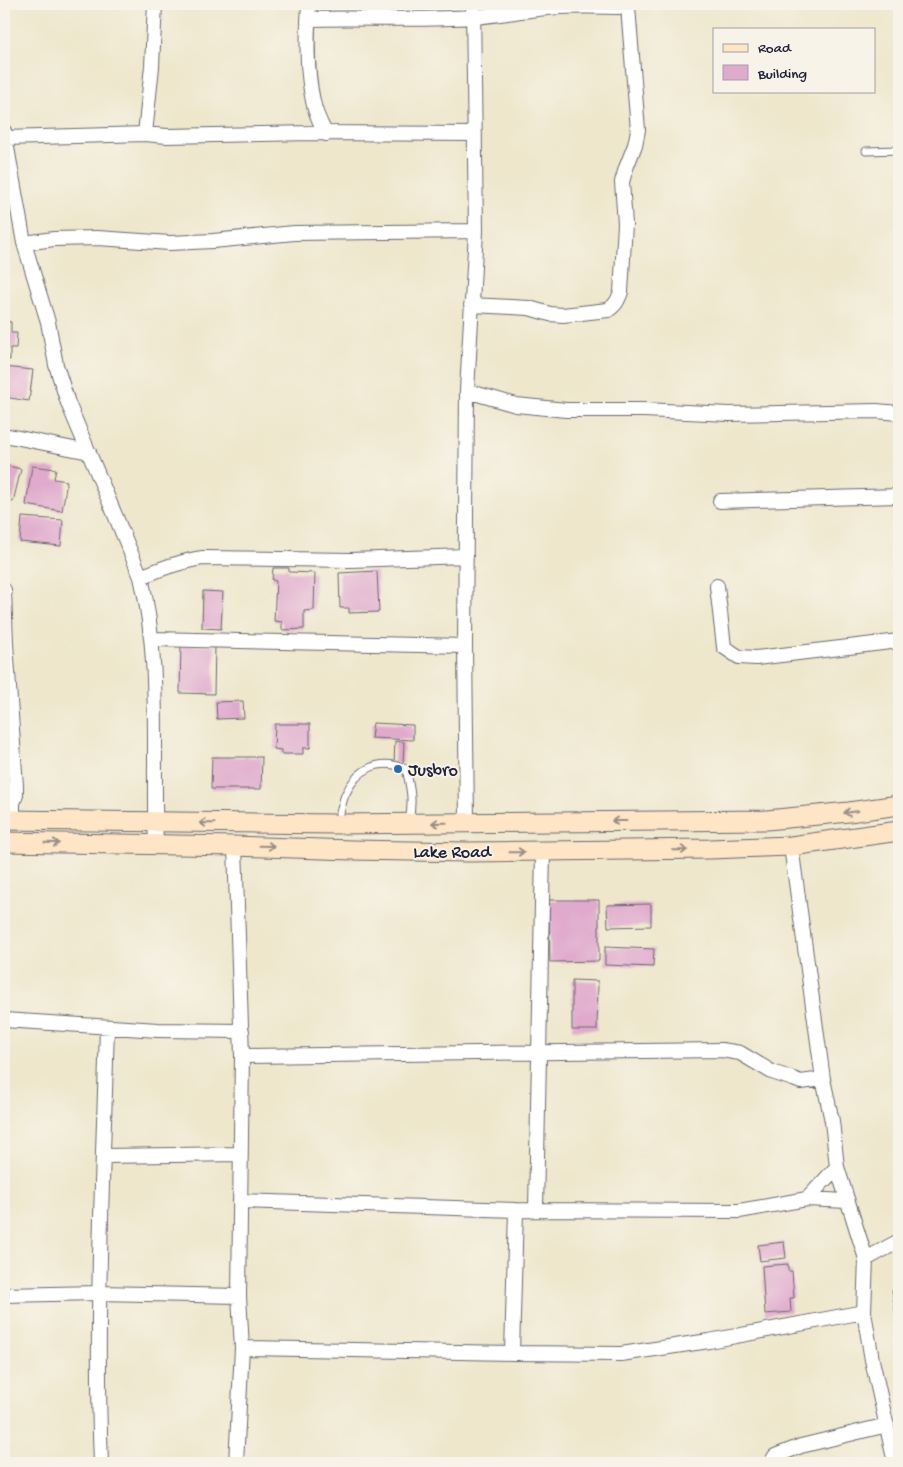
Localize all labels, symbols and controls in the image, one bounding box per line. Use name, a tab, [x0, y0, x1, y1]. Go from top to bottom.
legend	[713, 28, 876, 92]
text: Road	[758, 40, 792, 58]
text: Building	[757, 66, 807, 84]
place label: Jusbro	[408, 761, 458, 782]
marker: Jusbro	[392, 763, 404, 775]
one-way arrow	[843, 807, 859, 817]
one-way arrow	[611, 816, 628, 826]
one-way arrow	[199, 818, 215, 828]
one-way arrow	[431, 818, 448, 828]
one-way arrow	[44, 838, 60, 848]
one-way arrow	[259, 842, 275, 851]
street label: Lake Road	[413, 843, 492, 864]
one-way arrow	[672, 845, 688, 855]
one-way arrow	[509, 847, 525, 856]

